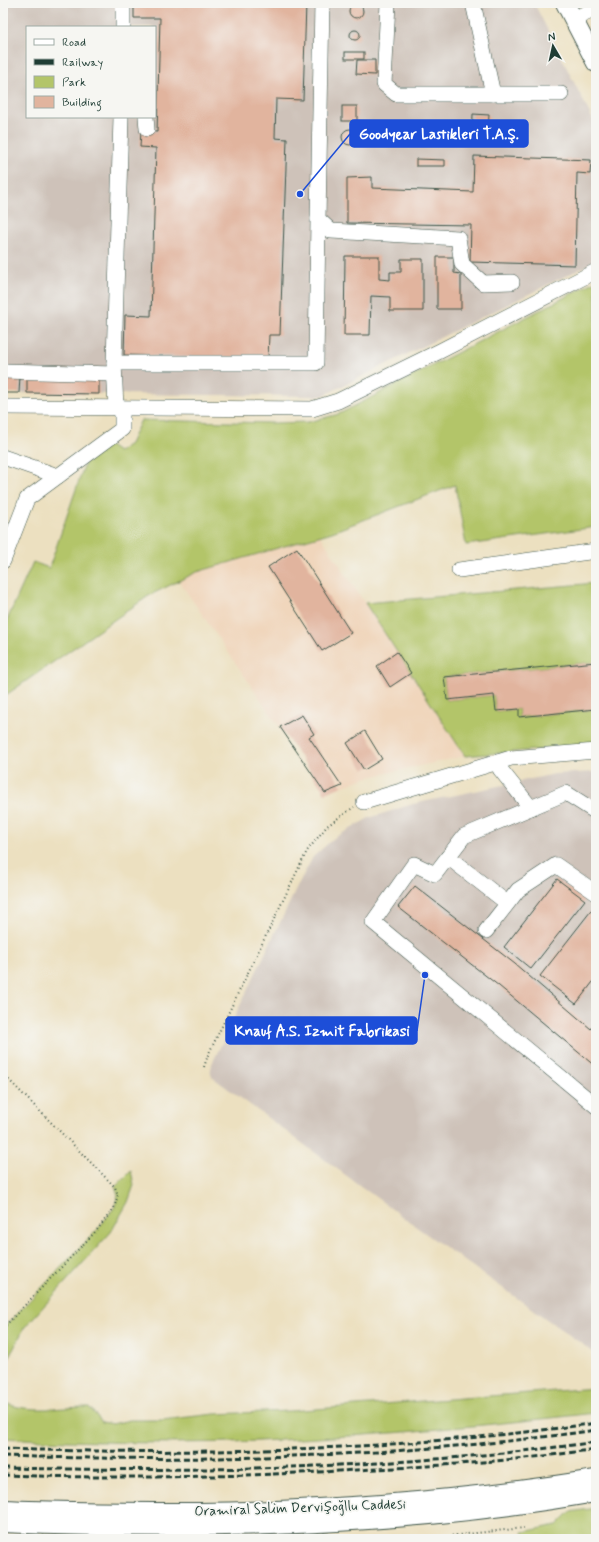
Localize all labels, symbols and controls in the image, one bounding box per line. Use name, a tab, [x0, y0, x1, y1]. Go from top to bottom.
legend	[26, 26, 156, 118]
north arrow	[533, 26, 573, 66]
text: N	[547, 30, 556, 45]
text: Road	[62, 35, 86, 51]
text: Railway	[62, 55, 104, 71]
text: Park	[62, 75, 86, 91]
text: Building	[62, 95, 102, 112]
callout: Goodyear Lastikleri T.A.Ş.	[350, 120, 528, 147]
text: Goodyear Lastikleri T.A.Ş.	[359, 125, 519, 145]
callout: Knauf A.S. Izmit Fabrikasi	[226, 1017, 417, 1044]
text: Knauf A.S. Izmit Fabrikasi	[234, 1022, 410, 1042]
street label: Oramiral Salim Dervişoğllu Caddesi	[194, 1495, 406, 1521]

